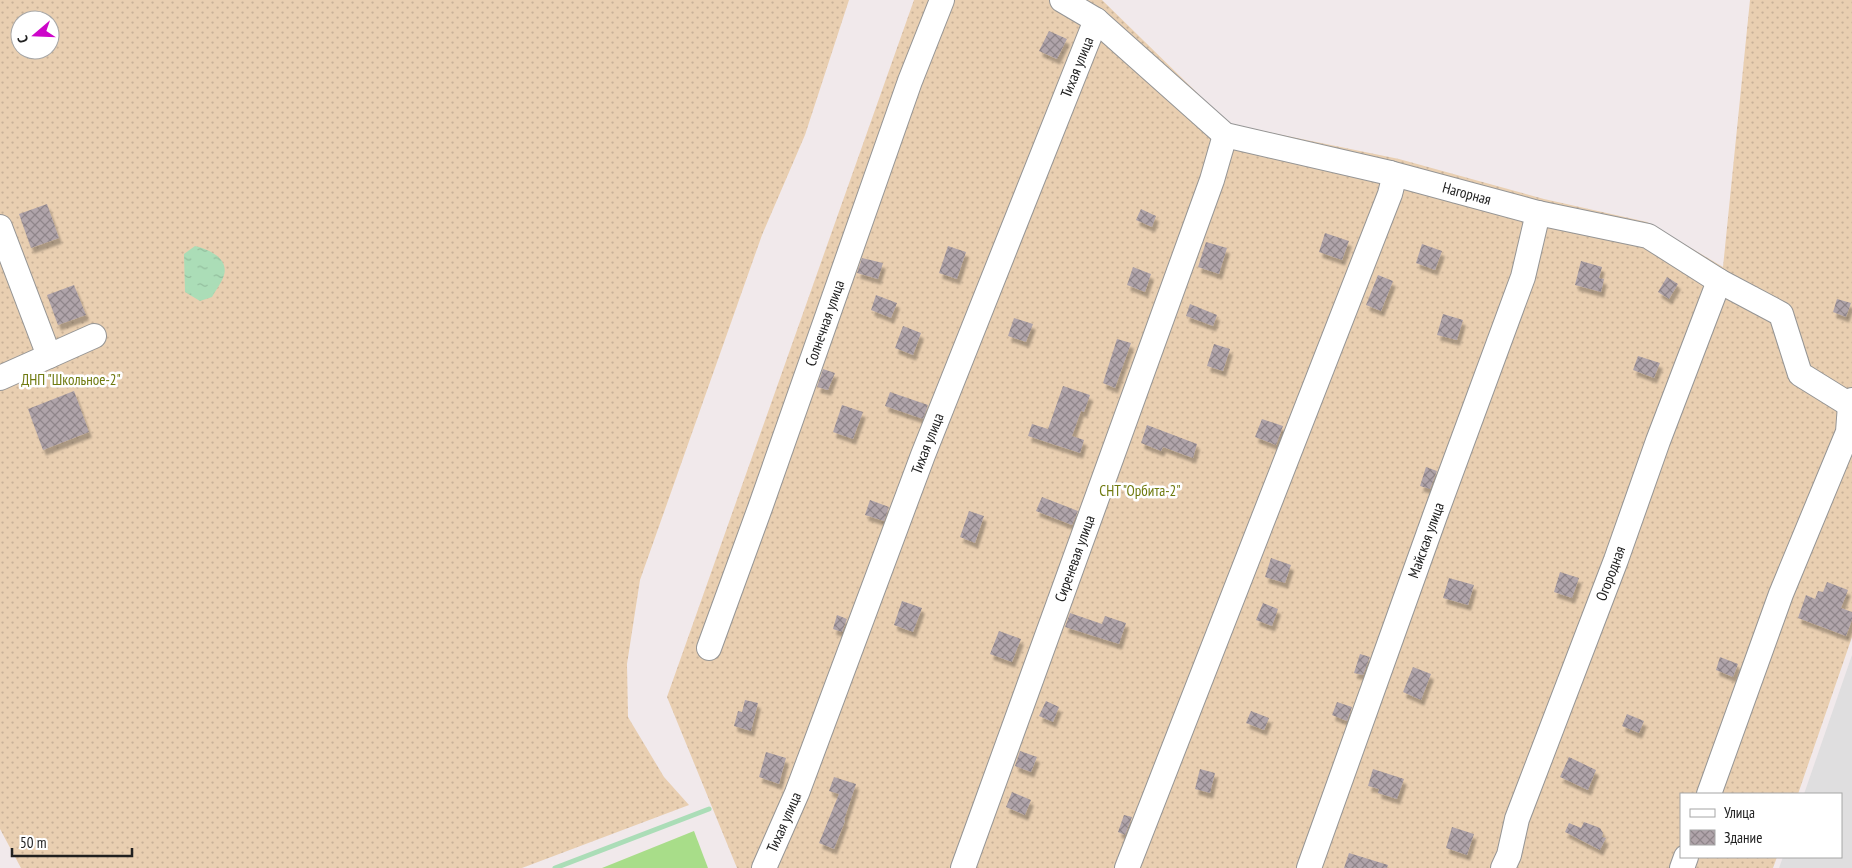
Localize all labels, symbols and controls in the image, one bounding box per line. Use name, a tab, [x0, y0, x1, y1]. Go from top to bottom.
north arrow	[10, 10, 60, 60]
text: С	[13, 33, 32, 45]
street label: Тихая улица	[1056, 34, 1097, 100]
street label: Нагорная	[1440, 178, 1493, 209]
street label: Солнечная улица	[801, 277, 848, 369]
park label: ДНП "Школьное-2"	[21, 370, 121, 389]
street label: Тихая улица	[907, 410, 948, 477]
park label: СНТ "Орбита-2"	[1099, 481, 1181, 500]
street label: Майская улица	[1403, 500, 1448, 581]
street label: Сиреневая улица	[1050, 513, 1099, 604]
street label: Огородная	[1591, 543, 1629, 603]
street label: Тихая улица	[762, 789, 805, 855]
legend	[1680, 793, 1842, 858]
text: Улица	[1724, 803, 1755, 822]
scale bar	[12, 826, 132, 858]
text: Здание	[1724, 828, 1762, 847]
text: 50 m	[20, 833, 46, 852]

